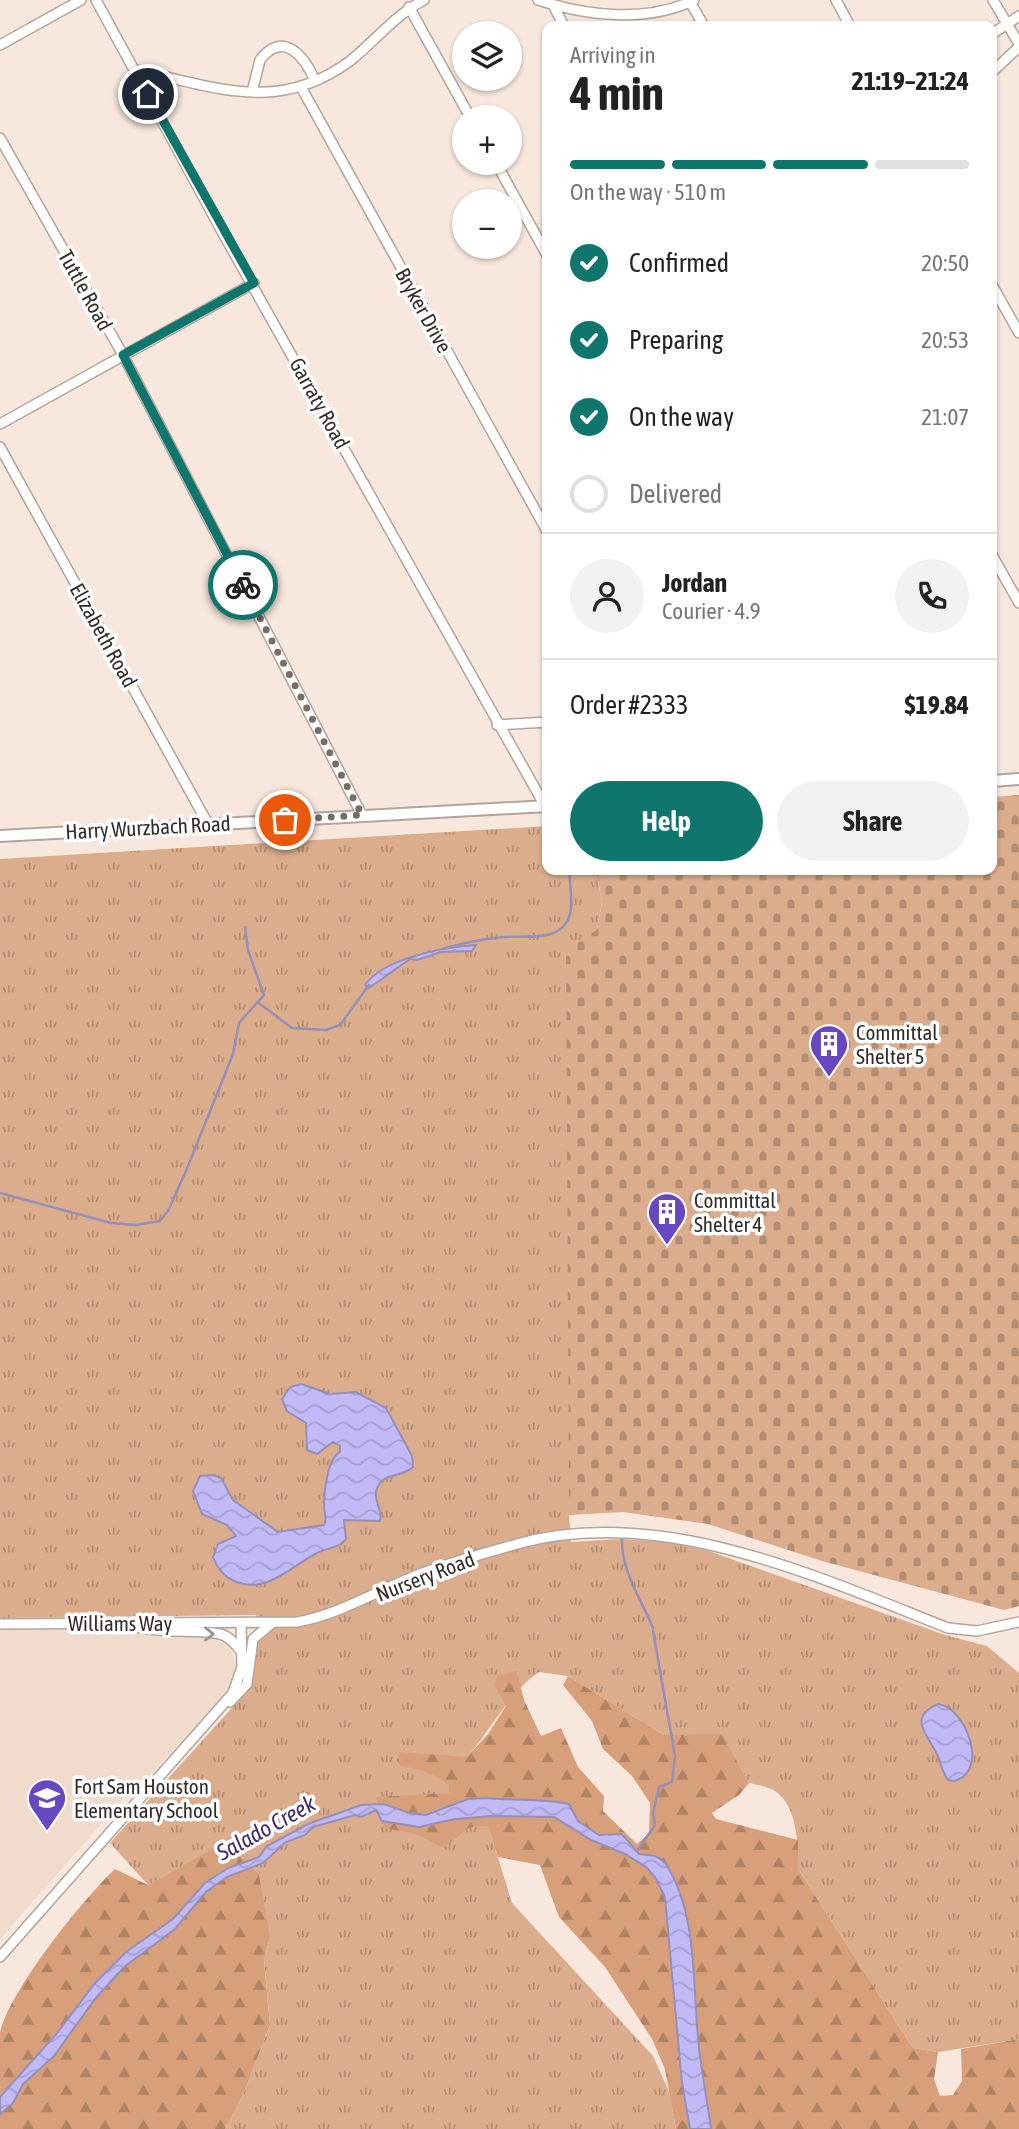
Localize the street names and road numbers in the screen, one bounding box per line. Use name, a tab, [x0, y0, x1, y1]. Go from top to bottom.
street label: Tuttle Road	[54, 246, 118, 334]
street label: Bryker Drive	[391, 264, 457, 356]
street label: Garraty Road	[285, 353, 355, 453]
street label: Elizabeth Road	[66, 579, 142, 691]
street label: Harry Wurzbach Road	[65, 811, 231, 843]
street label: Nursery Road	[372, 1546, 478, 1606]
street label: Williams Way	[68, 1611, 172, 1635]

